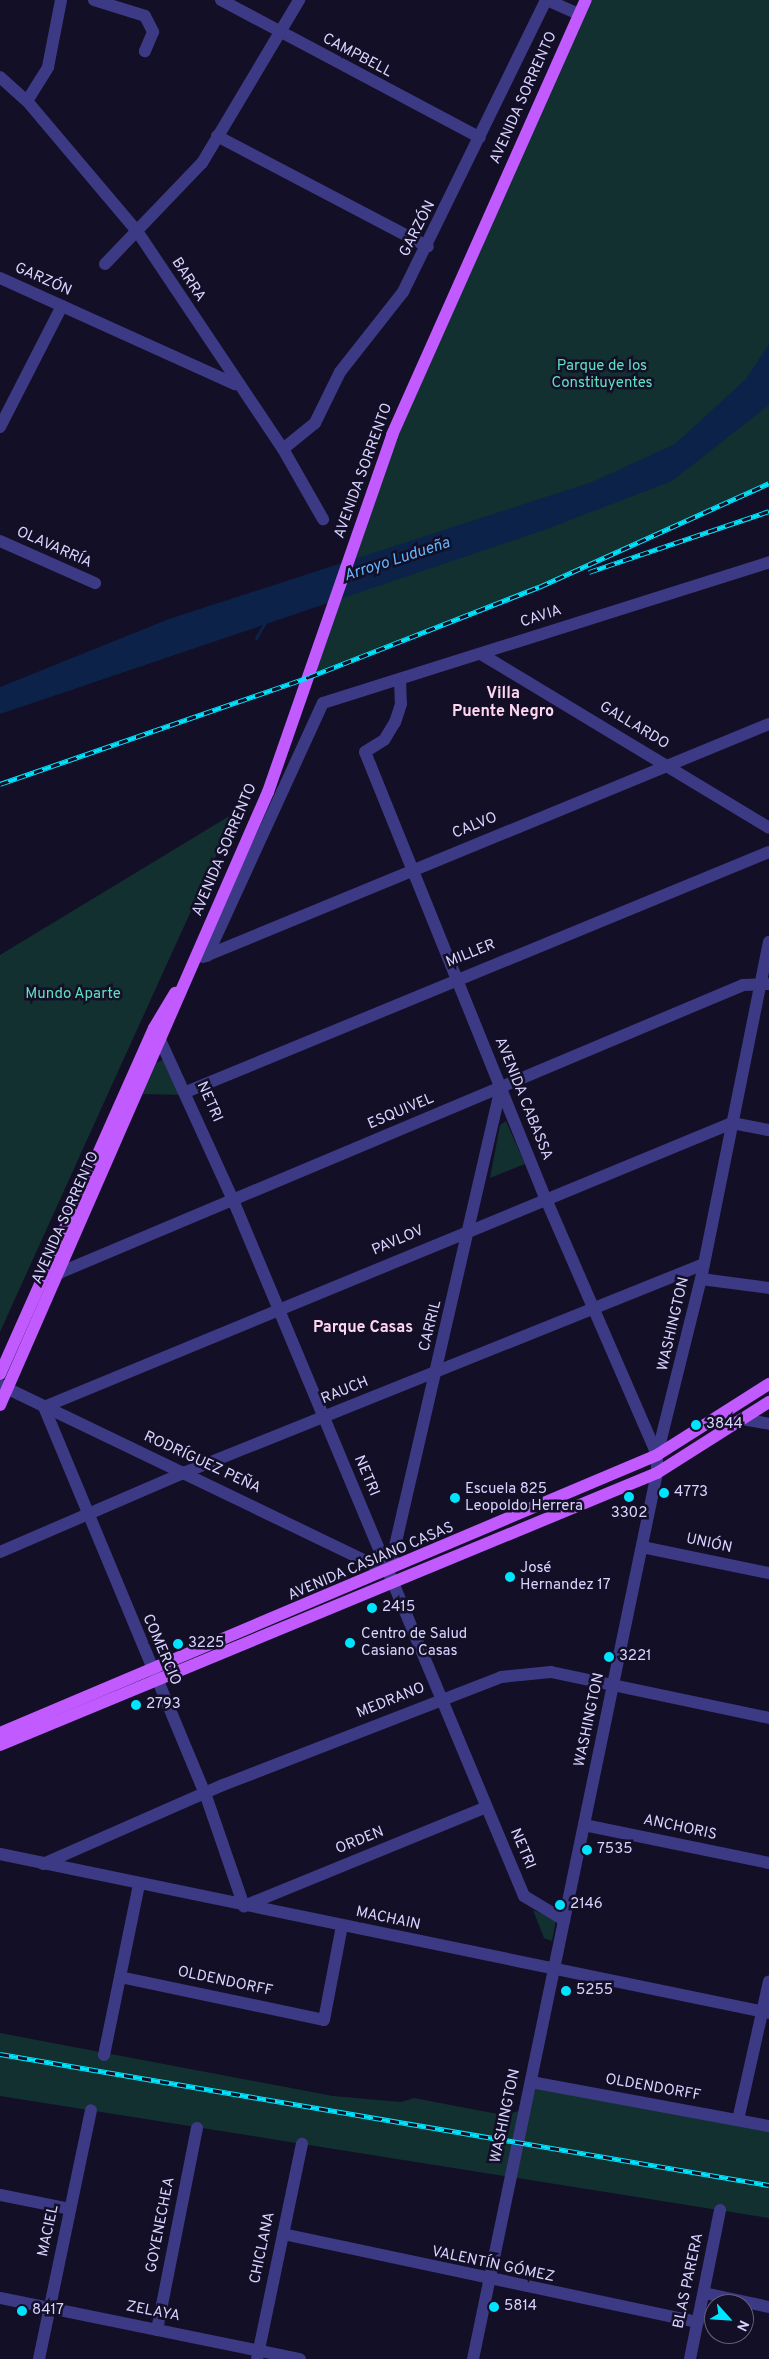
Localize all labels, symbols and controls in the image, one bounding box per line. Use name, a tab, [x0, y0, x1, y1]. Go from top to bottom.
street label: AVENIDA SORRENTO	[487, 29, 561, 167]
street label: CAMPBELL	[319, 30, 395, 82]
street label: GARZÓN	[396, 198, 440, 260]
street label: BARRA	[167, 255, 209, 305]
street label: GARZÓN	[12, 259, 74, 301]
park label: Parque de los Constituyentes	[551, 357, 653, 392]
street label: AVENIDA SORRENTO	[331, 401, 397, 541]
street label: OLAVARRÍA	[13, 523, 95, 573]
water label: Arroyo Ludueña	[341, 534, 453, 586]
street label: CAVIA	[518, 602, 564, 632]
district label: Villa Puente Negro	[452, 684, 554, 722]
street label: GALLARDO	[596, 698, 672, 754]
street label: AVENIDA SORRENTO	[189, 780, 261, 920]
street label: CALVO	[450, 809, 500, 843]
street label: MILLER	[444, 936, 498, 972]
park label: Mundo Aparte	[25, 986, 121, 1004]
street label: AVENIDA CABASSA	[490, 1035, 556, 1163]
street label: NETRI	[192, 1079, 226, 1125]
street label: ESQUIVEL	[365, 1090, 437, 1134]
street label: AVENIDA SORRENTO	[29, 1149, 103, 1287]
street label: PAVLOV	[369, 1222, 427, 1260]
street label: WASHINGTON	[654, 1275, 694, 1373]
street label: CARRIL	[416, 1299, 446, 1353]
district label: Parque Casas	[313, 1318, 413, 1338]
street label: RAUCH	[319, 1373, 371, 1409]
place label: 3844	[706, 1416, 743, 1434]
marker: 3844	[690, 1419, 702, 1431]
street label: RODRÍGUEZ PEÑA	[141, 1428, 263, 1498]
street label: NETRI	[349, 1453, 383, 1499]
place label: Escuela 825 Leopoldo Herrera	[465, 1480, 583, 1515]
place label: 4773	[674, 1484, 708, 1502]
marker: 4773	[658, 1487, 670, 1499]
marker: 3302	[623, 1491, 635, 1503]
marker: Escuela 825 Leopoldo Herrera	[449, 1492, 461, 1504]
place label: 3302	[611, 1505, 647, 1523]
street label: AVENIDA CASIANO CASAS	[285, 1519, 457, 1605]
street label: UNIÓN	[684, 1530, 734, 1558]
place label: José Hernandez 17	[520, 1559, 611, 1594]
marker: José Hernandez 17	[504, 1571, 516, 1583]
place label: 2415	[382, 1599, 415, 1617]
marker: 2415	[366, 1602, 378, 1614]
street label: COMERCIO	[138, 1612, 184, 1688]
place label: Centro de Salud Casiano Casas	[361, 1625, 467, 1660]
place label: 3225	[188, 1635, 224, 1653]
marker: Centro de Salud Casiano Casas	[343, 1636, 357, 1650]
marker: 3225	[172, 1638, 184, 1650]
place label: 3221	[619, 1648, 652, 1666]
marker: 3221	[603, 1651, 615, 1663]
street label: WASHINGTON	[571, 1671, 609, 1769]
street label: MEDRANO	[354, 1679, 428, 1723]
place label: 2793	[146, 1696, 181, 1714]
marker: 2793	[130, 1699, 142, 1711]
street label: ANCHORIS	[642, 1811, 718, 1845]
street label: ORDEN	[333, 1823, 387, 1859]
street label: NETRI	[505, 1826, 539, 1872]
place label: 7535	[597, 1841, 632, 1859]
marker: 7535	[581, 1844, 593, 1856]
place label: 2146	[570, 1896, 603, 1914]
marker: 2146	[554, 1899, 566, 1911]
street label: MACHAIN	[354, 1903, 422, 1935]
street label: OLDENDORFF	[176, 1963, 274, 2001]
place label: 5255	[576, 1982, 613, 2000]
marker: 5255	[560, 1985, 572, 1997]
street label: WASHINGTON	[487, 2067, 525, 2165]
street label: OLDENDORFF	[604, 2071, 702, 2105]
street label: GOYENECHEA	[143, 2176, 179, 2274]
street label: MACIEL	[35, 2204, 63, 2258]
street label: CHICLANA	[247, 2210, 279, 2286]
street label: BLAS PARERA	[670, 2232, 708, 2330]
street label: VALENTÍN GÓMEZ	[430, 2243, 556, 2287]
north arrow	[704, 2294, 754, 2344]
street label: ZELAYA	[124, 2298, 182, 2326]
place label: 5814	[504, 2298, 537, 2316]
marker: 5814	[488, 2301, 500, 2313]
place label: 8417	[32, 2302, 64, 2320]
marker: 8417	[16, 2305, 28, 2317]
text: N	[732, 2317, 752, 2334]

